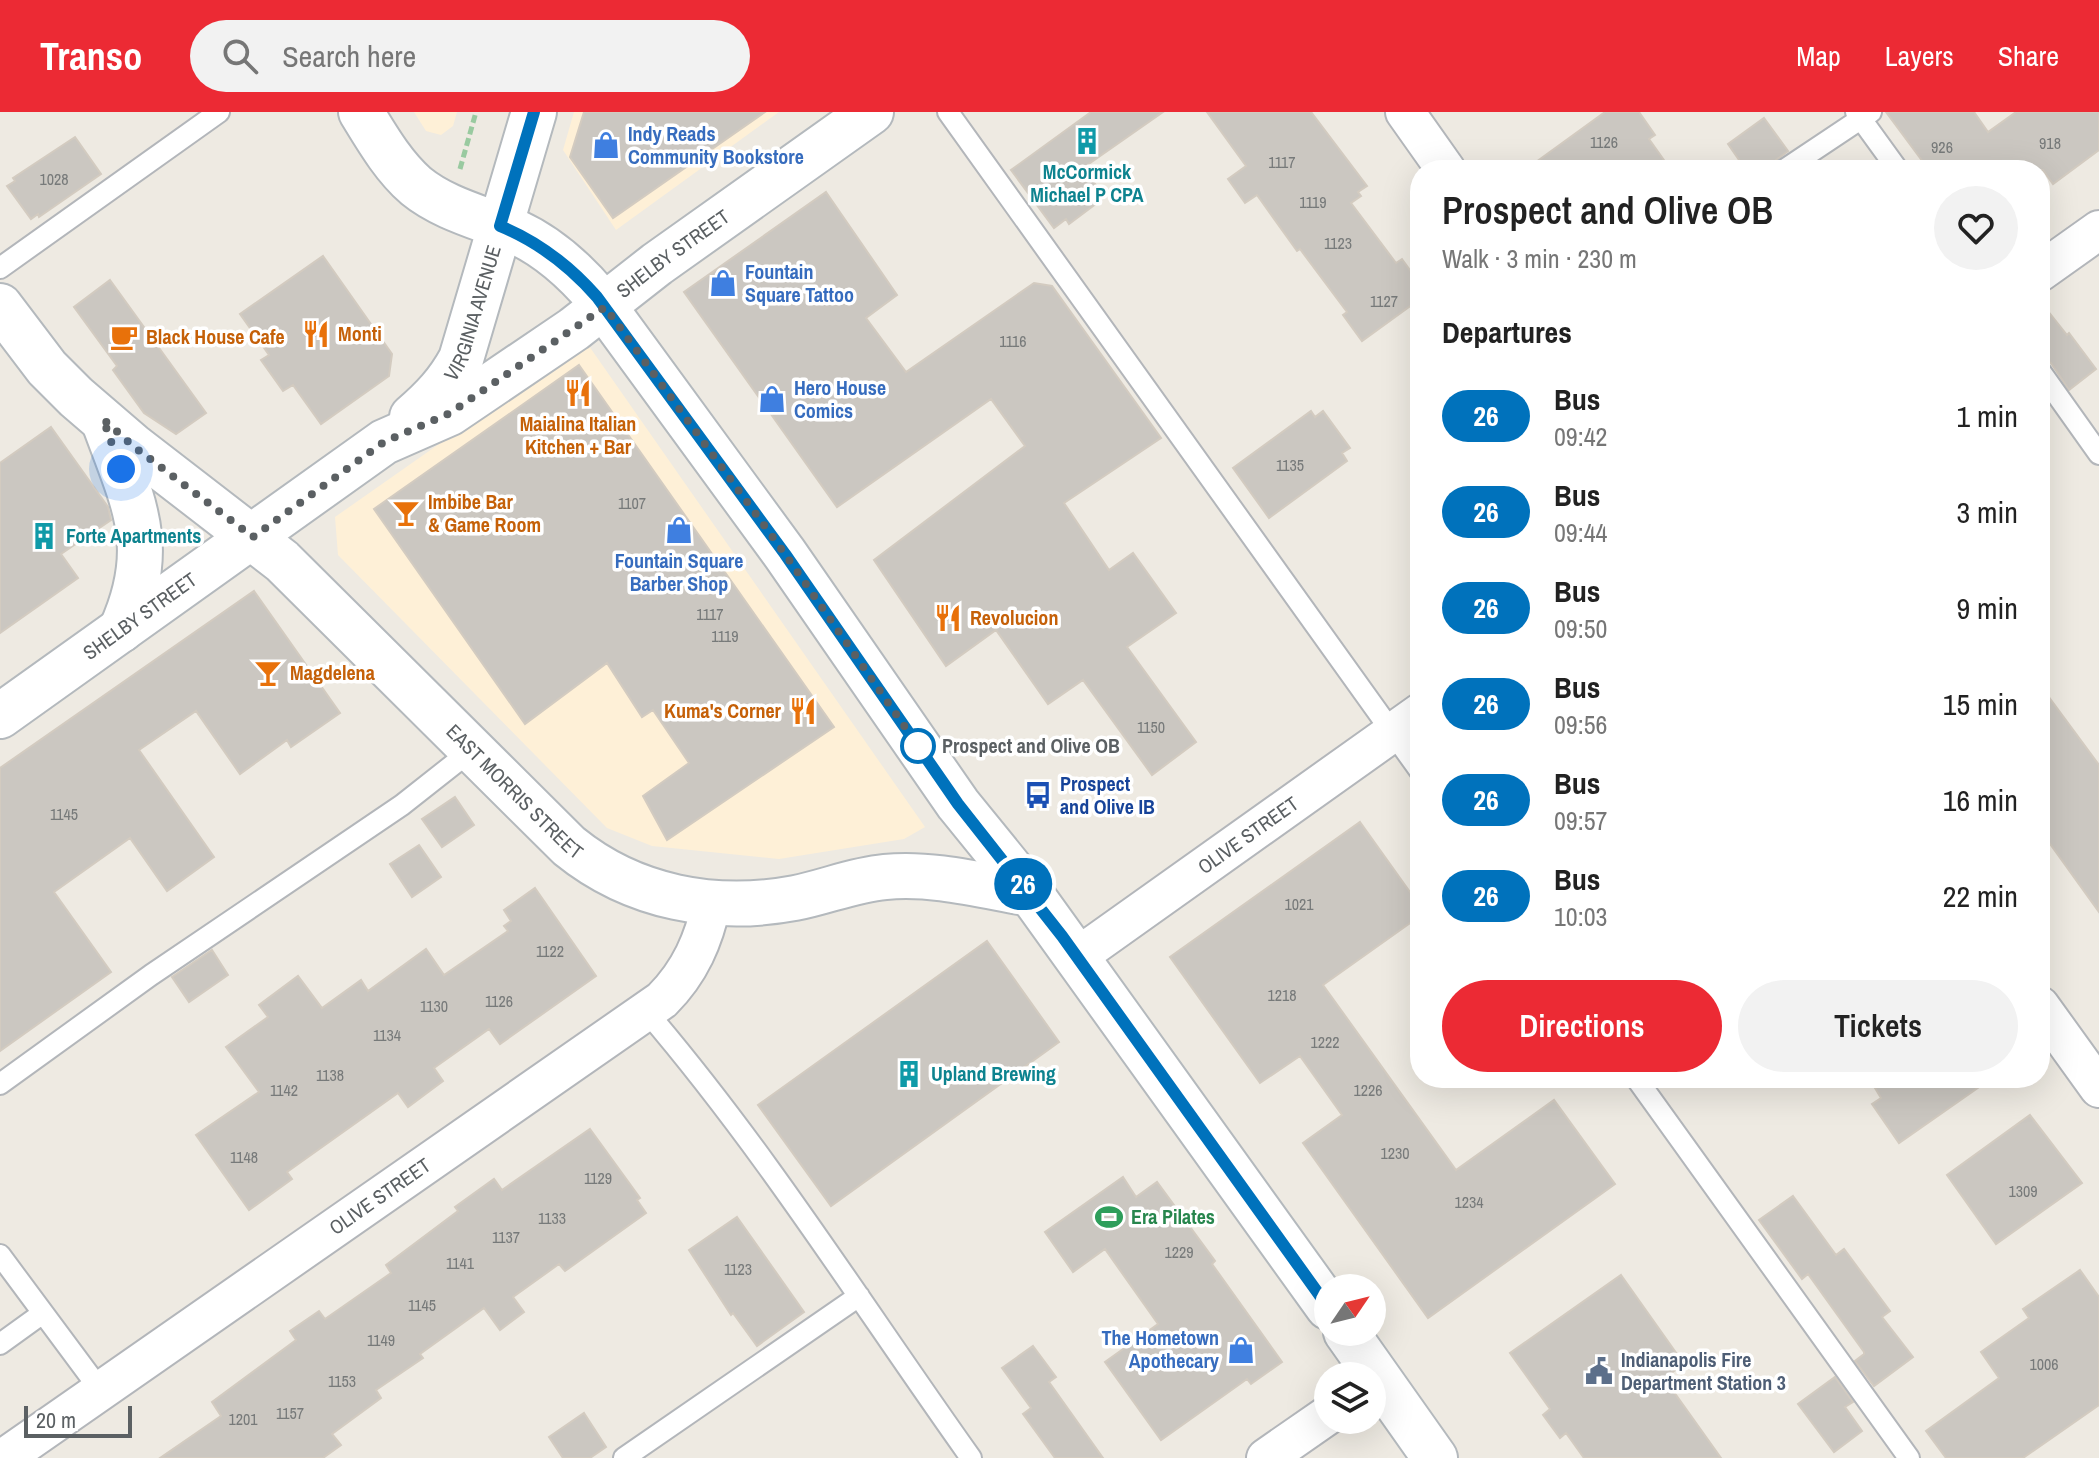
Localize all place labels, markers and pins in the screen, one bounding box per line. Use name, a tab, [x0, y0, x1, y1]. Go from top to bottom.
place label: Indy Reads Community Bookstore	[628, 120, 804, 170]
building icon: McCormick Michael P CPA	[1072, 126, 1102, 156]
shop icon: Indy Reads Community Bookstore	[591, 130, 621, 160]
place label: McCormick Michael P CPA	[1030, 158, 1144, 208]
place label: Fountain Square Tattoo	[745, 258, 854, 308]
shop icon: Fountain Square Tattoo	[708, 268, 738, 298]
restaurant icon: Monti	[301, 319, 331, 349]
place label: Monti	[338, 320, 382, 347]
cafe icon: Black House Cafe	[109, 322, 139, 352]
place label: Black House Cafe	[146, 323, 285, 350]
place label: Hero House Comics	[794, 374, 886, 424]
restaurant icon: Maialina Italian Kitchen + Bar	[563, 378, 593, 408]
shop icon: Hero House Comics	[757, 384, 787, 414]
place label: Maialina Italian Kitchen + Bar	[520, 410, 636, 460]
place label: Imbibe Bar & Game Room	[428, 488, 541, 538]
bar icon: Imbibe Bar & Game Room	[391, 498, 421, 528]
shop icon: Fountain Square Barber Shop	[664, 515, 694, 545]
building icon: Forte Apartments	[29, 521, 59, 551]
place label: Forte Apartments	[66, 522, 201, 549]
place label: Fountain Square Barber Shop	[615, 547, 743, 597]
restaurant icon: Revolucion	[933, 603, 963, 633]
place label: Revolucion	[970, 604, 1058, 631]
bar icon: Magdelena	[253, 658, 283, 688]
place label: Magdelena	[290, 659, 375, 686]
restaurant icon: Kuma's Corner	[788, 696, 818, 726]
place label: Kuma's Corner	[664, 697, 782, 724]
marker: Prospect and Olive OB	[901, 729, 935, 763]
place label: Prospect and Olive OB	[942, 732, 1120, 759]
place label: Prospect and Olive IB	[1060, 770, 1155, 820]
bus stop icon: Prospect and Olive IB	[1023, 780, 1053, 810]
building icon: Upland Brewing	[894, 1059, 924, 1089]
place label: Upland Brewing	[931, 1060, 1056, 1087]
sports icon: Era Pilates	[1094, 1202, 1124, 1232]
place label: Era Pilates	[1131, 1203, 1215, 1230]
place label: The Hometown Apothecary	[1101, 1324, 1220, 1374]
shop icon: The Hometown Apothecary	[1226, 1335, 1256, 1365]
place label: Indianapolis Fire Department Station 3	[1621, 1346, 1786, 1396]
public building icon: Indianapolis Fire Department Station 3	[1584, 1356, 1614, 1386]

